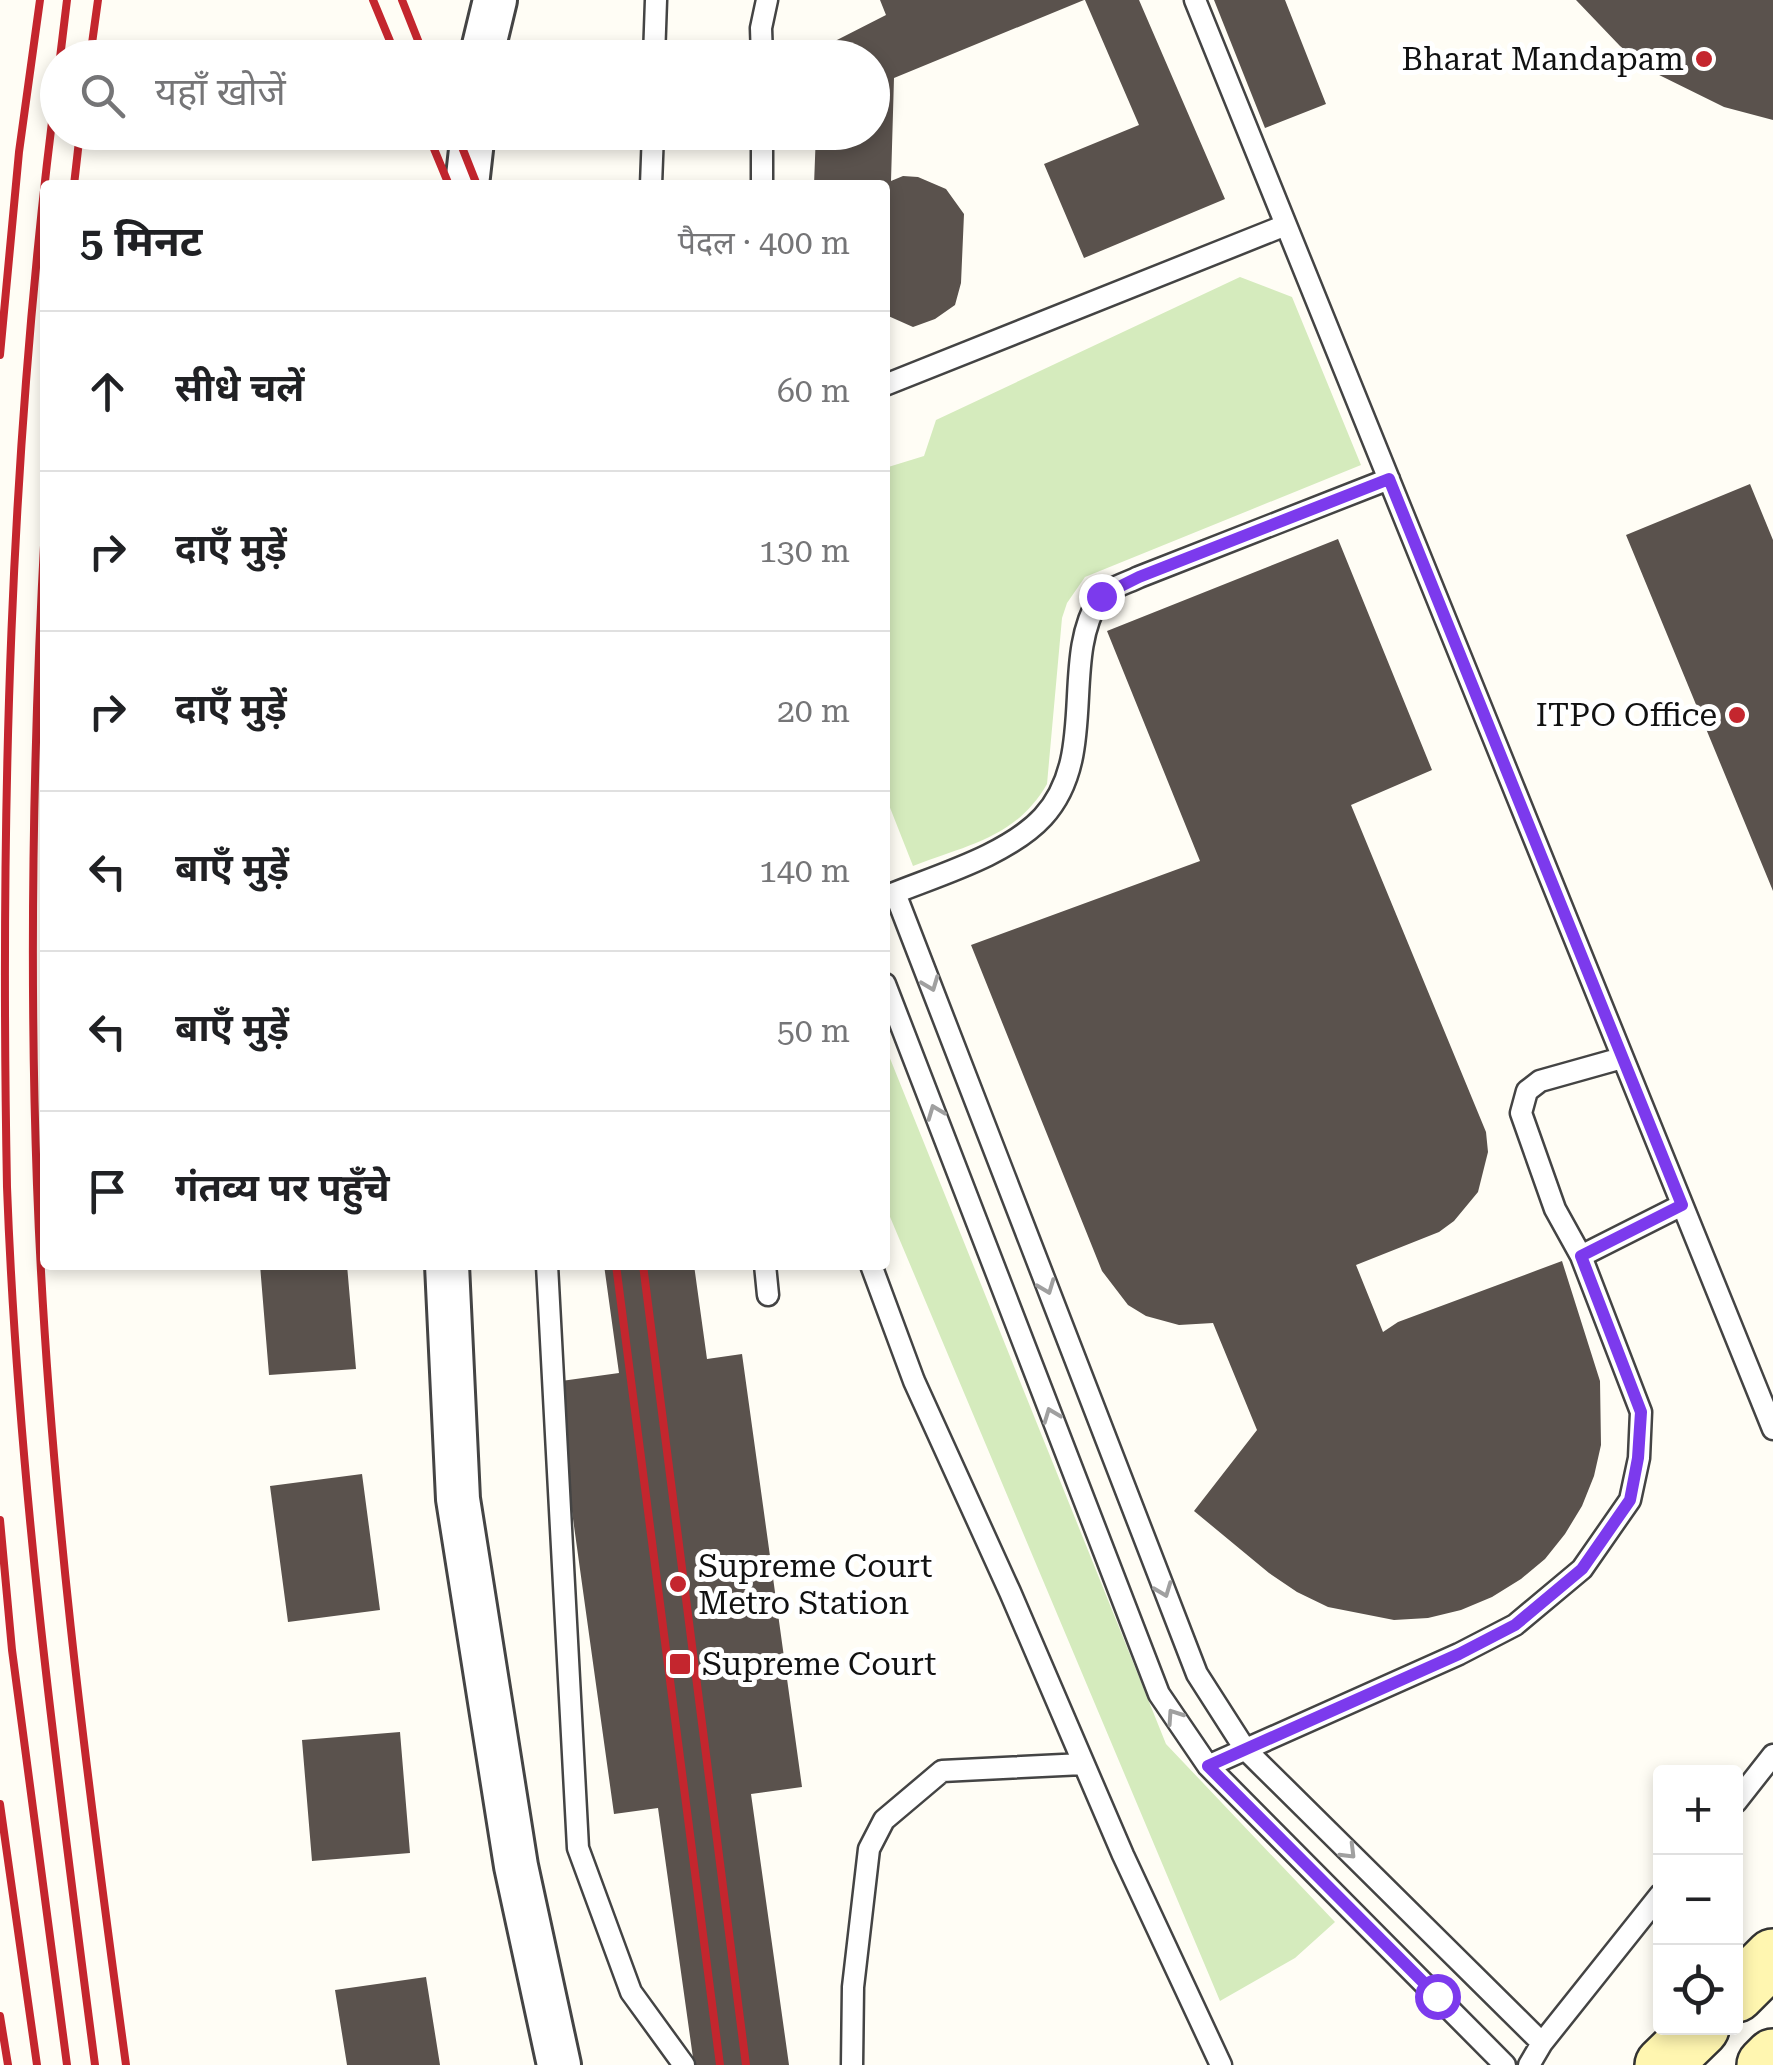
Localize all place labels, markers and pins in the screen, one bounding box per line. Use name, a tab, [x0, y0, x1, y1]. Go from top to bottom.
place label: Bharat Mandapam	[1402, 40, 1684, 78]
marker: Bharat Mandapam	[1693, 48, 1715, 70]
place label: ITPO Office	[1536, 696, 1717, 734]
marker: ITPO Office	[1726, 704, 1748, 726]
place label: Supreme Court Metro Station	[698, 1547, 932, 1622]
marker: Supreme Court Metro Station	[667, 1573, 689, 1595]
place label: Supreme Court	[702, 1645, 936, 1683]
marker: Supreme Court	[667, 1651, 693, 1677]

